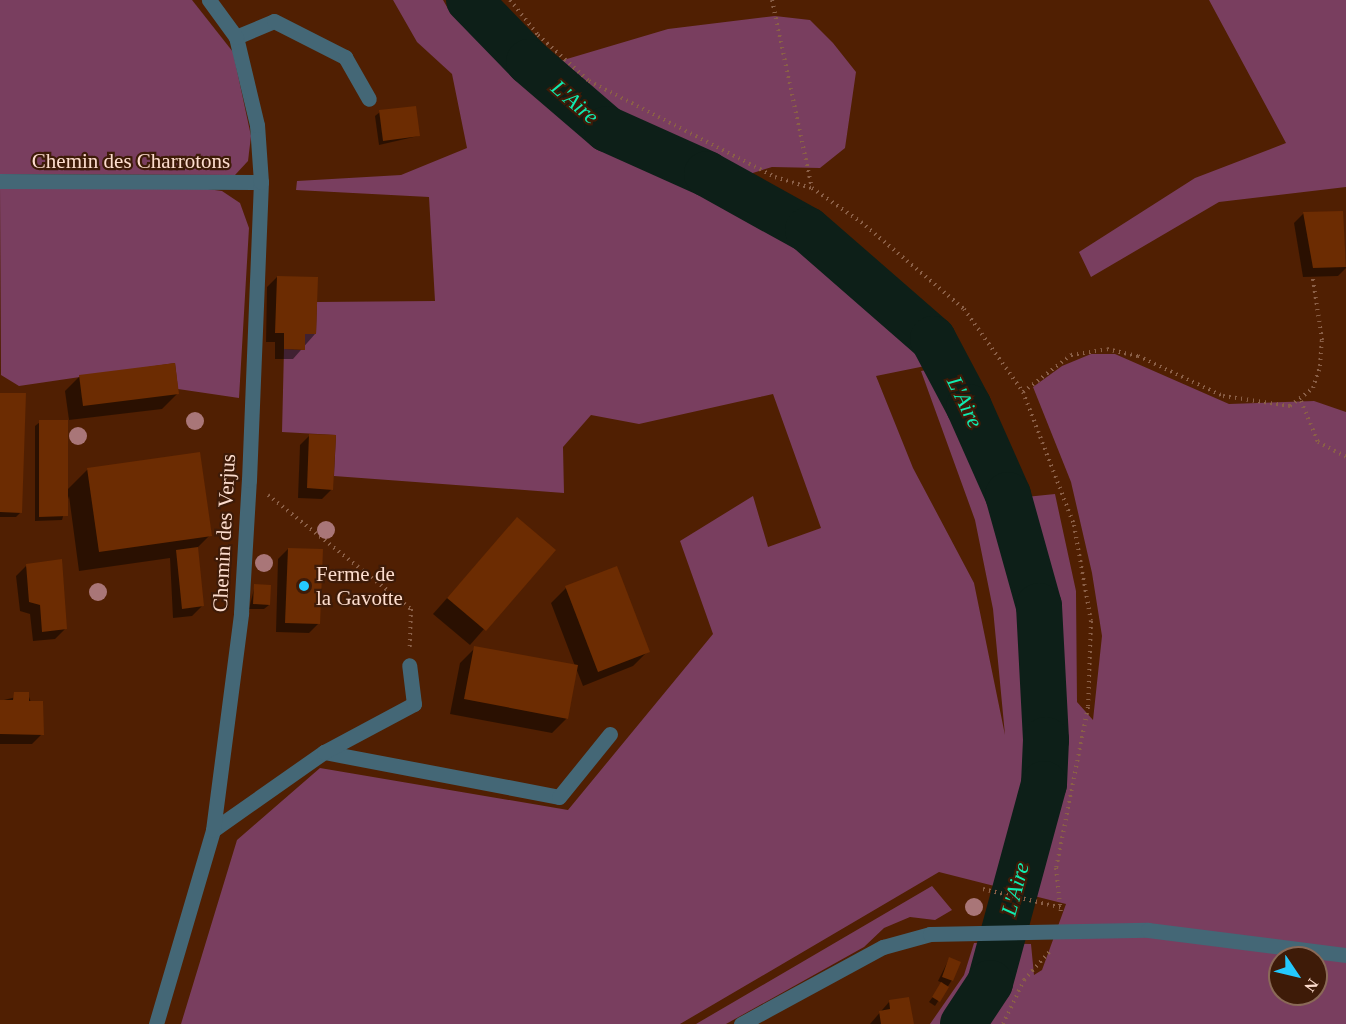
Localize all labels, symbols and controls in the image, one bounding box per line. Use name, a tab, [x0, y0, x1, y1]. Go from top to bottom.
water label: L'Aire	[546, 74, 604, 130]
street label: Chemin des Charrotons	[32, 148, 230, 174]
water label: L'Aire	[941, 372, 989, 432]
street label: Chemin des Verjus	[207, 453, 241, 613]
place label: Ferme de la Gavotte	[316, 561, 403, 611]
marker: Ferme de la Gavotte	[297, 579, 311, 593]
water label: L'Aire	[995, 860, 1035, 918]
north arrow	[1268, 946, 1328, 1006]
text: N	[1301, 976, 1322, 995]

